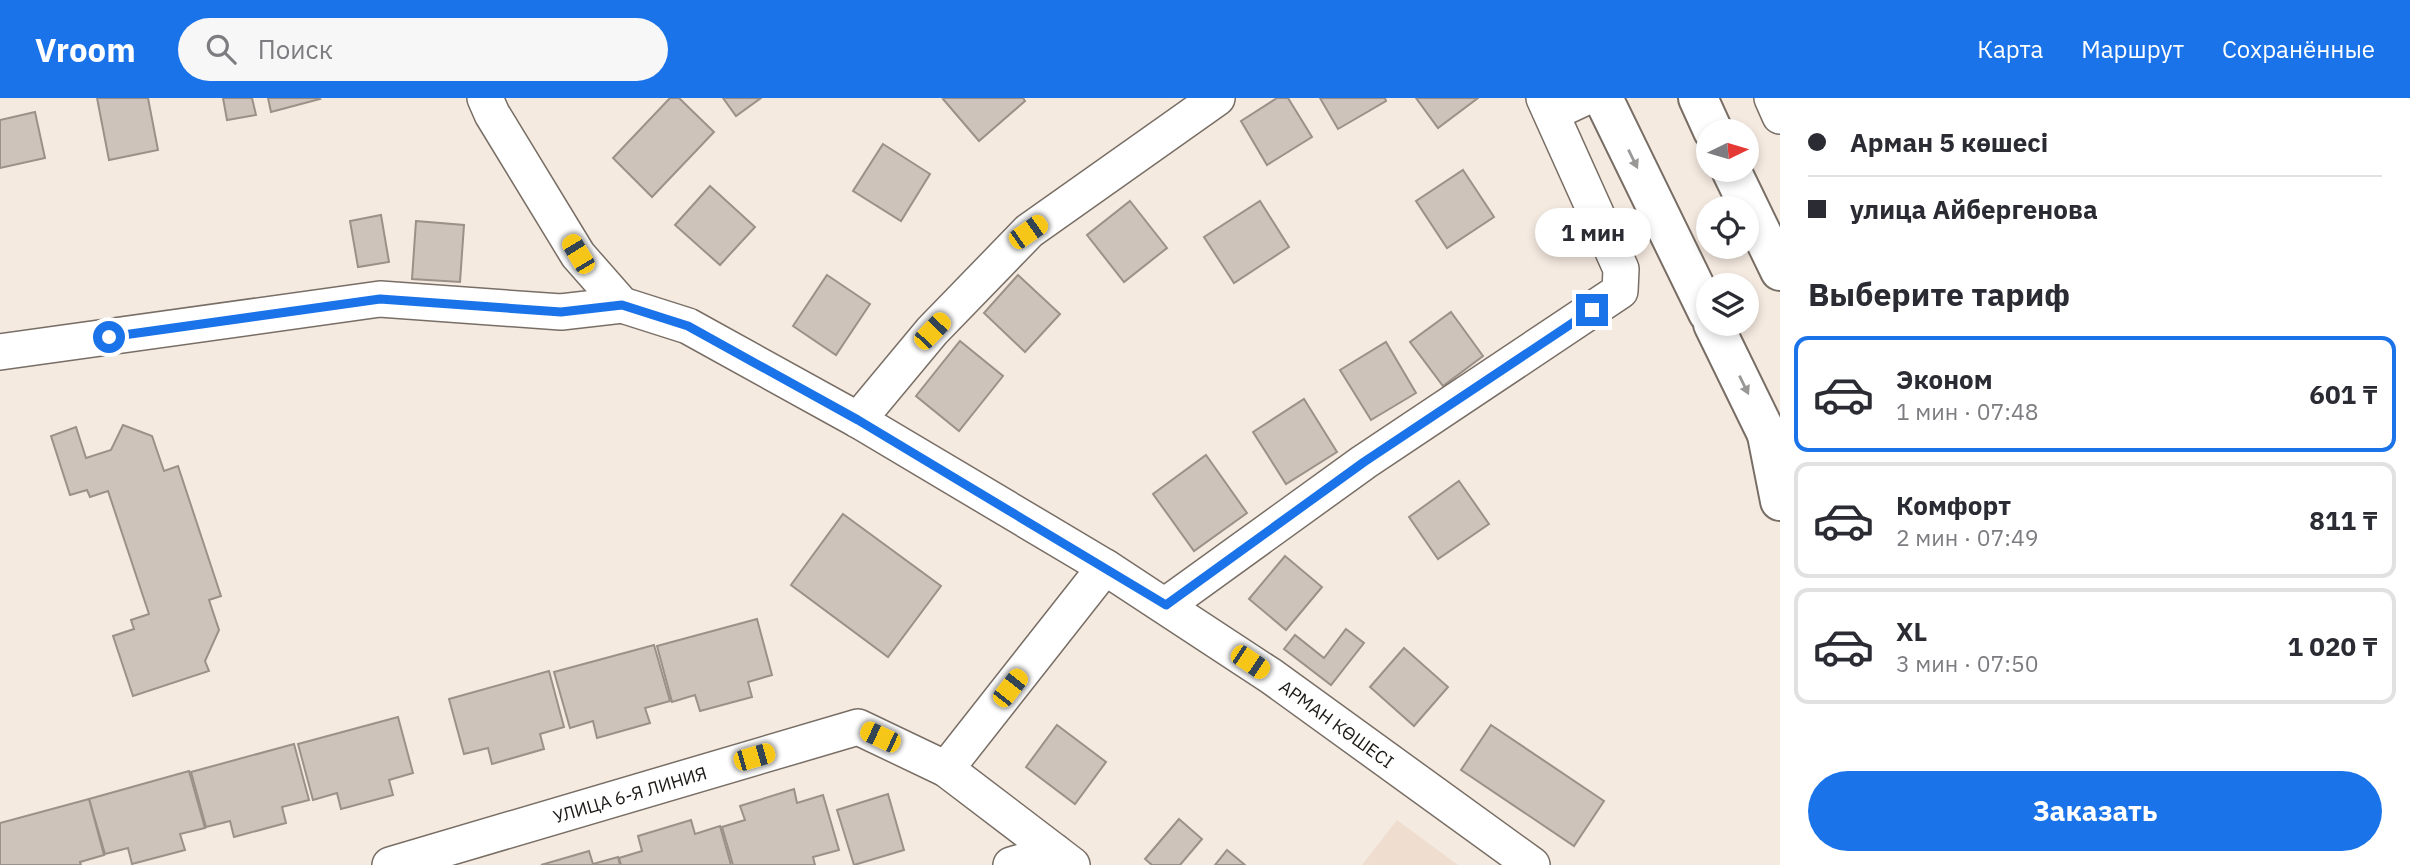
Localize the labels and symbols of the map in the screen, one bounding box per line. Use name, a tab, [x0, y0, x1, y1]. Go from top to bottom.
north arrow	[1696, 119, 1759, 182]
one-way arrow	[1627, 149, 1639, 169]
callout: 1 мин	[1534, 208, 1650, 258]
car	[1005, 211, 1052, 253]
car	[559, 231, 598, 277]
route end	[1576, 294, 1608, 326]
car	[910, 309, 955, 353]
route start	[93, 321, 125, 353]
one-way arrow	[1738, 375, 1749, 395]
car	[1227, 642, 1274, 682]
car	[989, 665, 1032, 711]
street label: АРМАН КӨШЕСІ	[1275, 674, 1399, 773]
car	[857, 719, 904, 755]
car	[731, 741, 778, 773]
street label: УЛИЦА 6-Я ЛИНИЯ	[550, 761, 709, 828]

